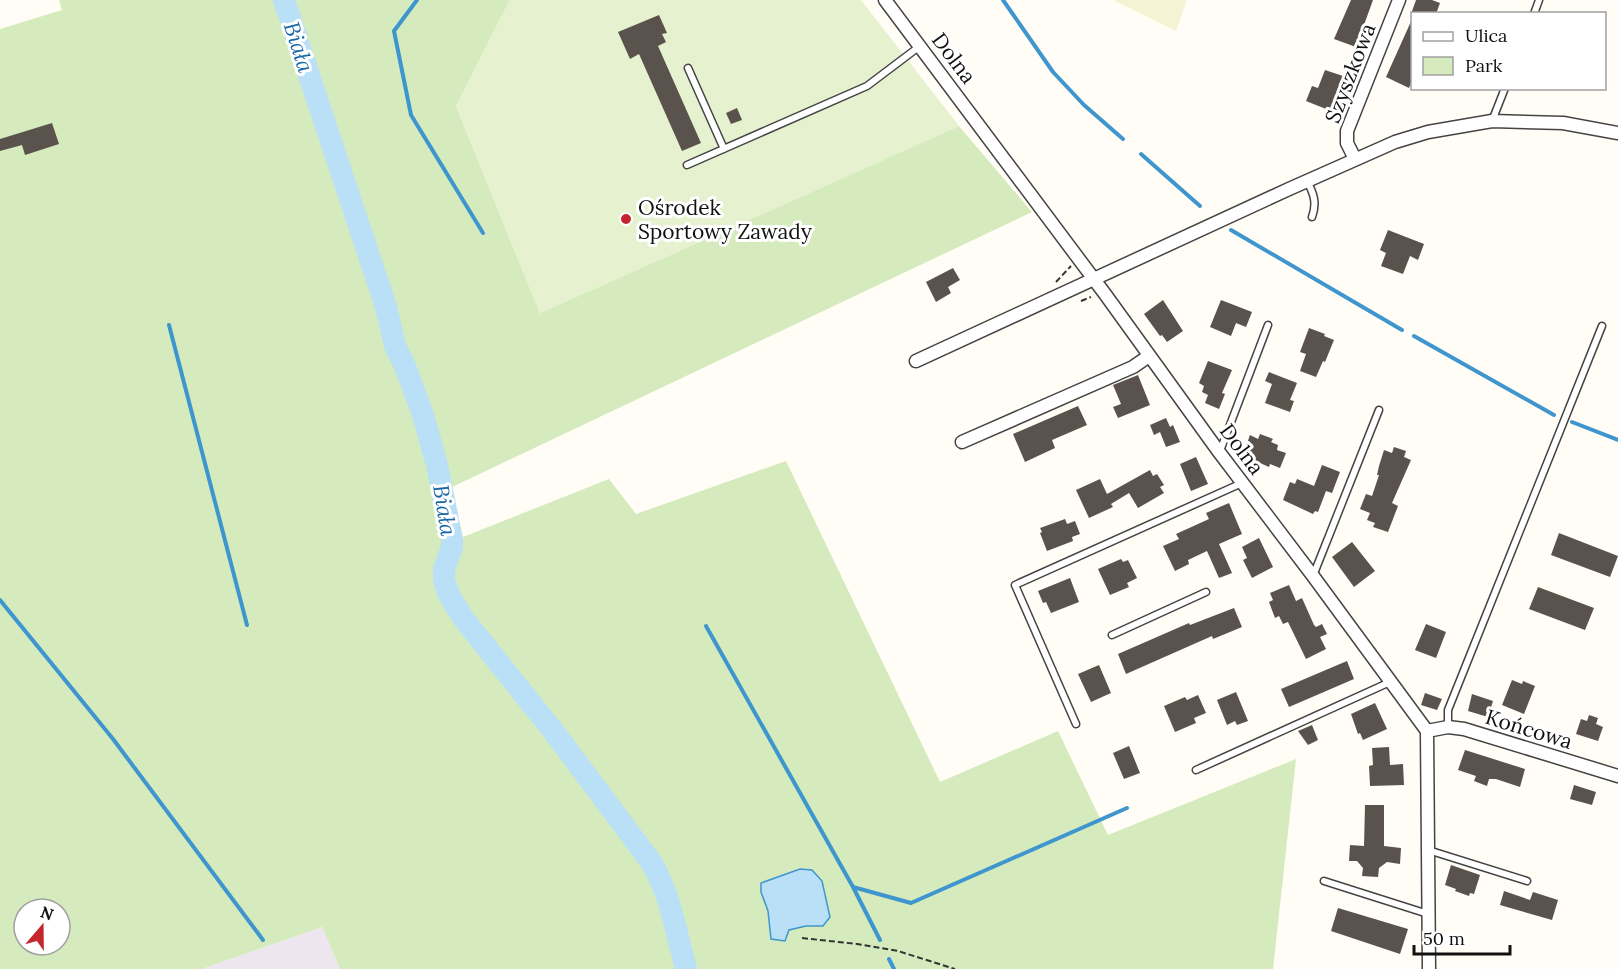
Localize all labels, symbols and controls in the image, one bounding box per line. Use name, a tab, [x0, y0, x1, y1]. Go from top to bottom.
legend	[1411, 12, 1606, 90]
water label: Biała	[278, 18, 321, 77]
street label: Szyszkowa	[1319, 19, 1381, 127]
text: Ulica	[1465, 24, 1507, 47]
street label: Dolna	[926, 27, 982, 89]
text: Park	[1465, 54, 1503, 77]
place label: Ośrodek Sportowy Zawady	[638, 194, 812, 245]
marker: Ośrodek Sportowy Zawady	[619, 212, 633, 226]
street label: Dolna	[1214, 418, 1270, 480]
water label: Biała	[427, 482, 463, 538]
street label: Końcowa	[1482, 703, 1576, 755]
north arrow	[12, 897, 72, 957]
text: N	[38, 901, 56, 924]
scale bar	[1414, 918, 1510, 956]
text: 50 m	[1423, 927, 1465, 950]

